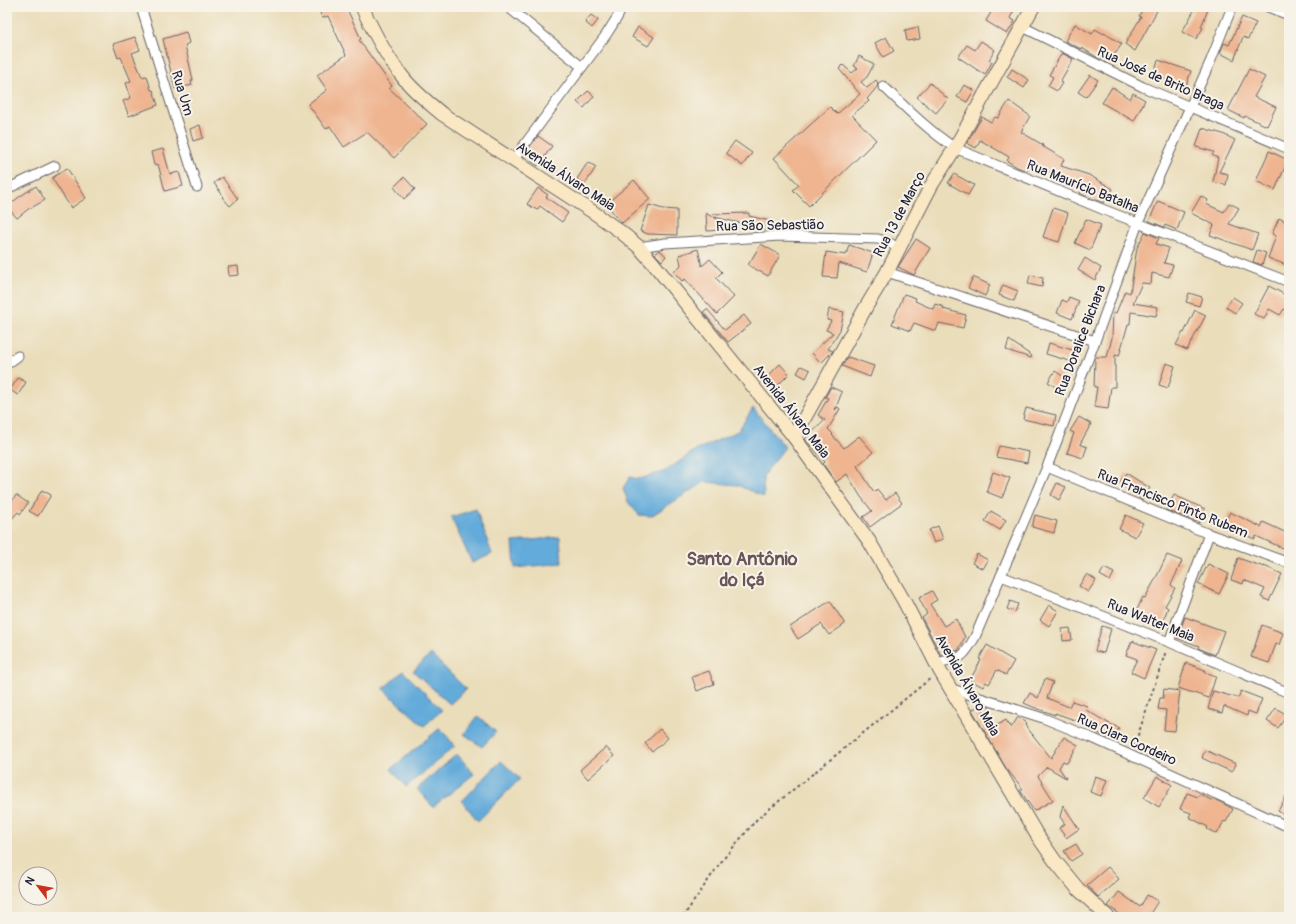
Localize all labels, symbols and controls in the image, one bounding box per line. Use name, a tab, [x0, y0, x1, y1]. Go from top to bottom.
street label: Rua José de Brito Braga	[1095, 43, 1227, 114]
street label: Rua Um	[168, 68, 197, 118]
street label: Avenida Álvaro Maia	[513, 137, 619, 215]
street label: Rua Maurício Batalha	[1024, 156, 1141, 217]
street label: Rua 13 de Março	[870, 168, 929, 260]
street label: Rua São Sebastião	[716, 216, 825, 235]
street label: Rua Doralice Bichara	[1051, 282, 1109, 398]
street label: Avenida Álvaro Maia	[750, 360, 834, 462]
street label: Rua Francisco Pinto Rubem	[1095, 465, 1251, 541]
district label: Santo Antônio do Içá	[686, 548, 798, 592]
street label: Rua Walter Maia	[1105, 595, 1197, 646]
street label: Avenida Álvaro Maia	[932, 631, 1004, 739]
street label: Rua Clara Cordeiro	[1074, 710, 1180, 769]
north arrow	[18, 866, 58, 906]
text: N	[22, 874, 38, 888]

